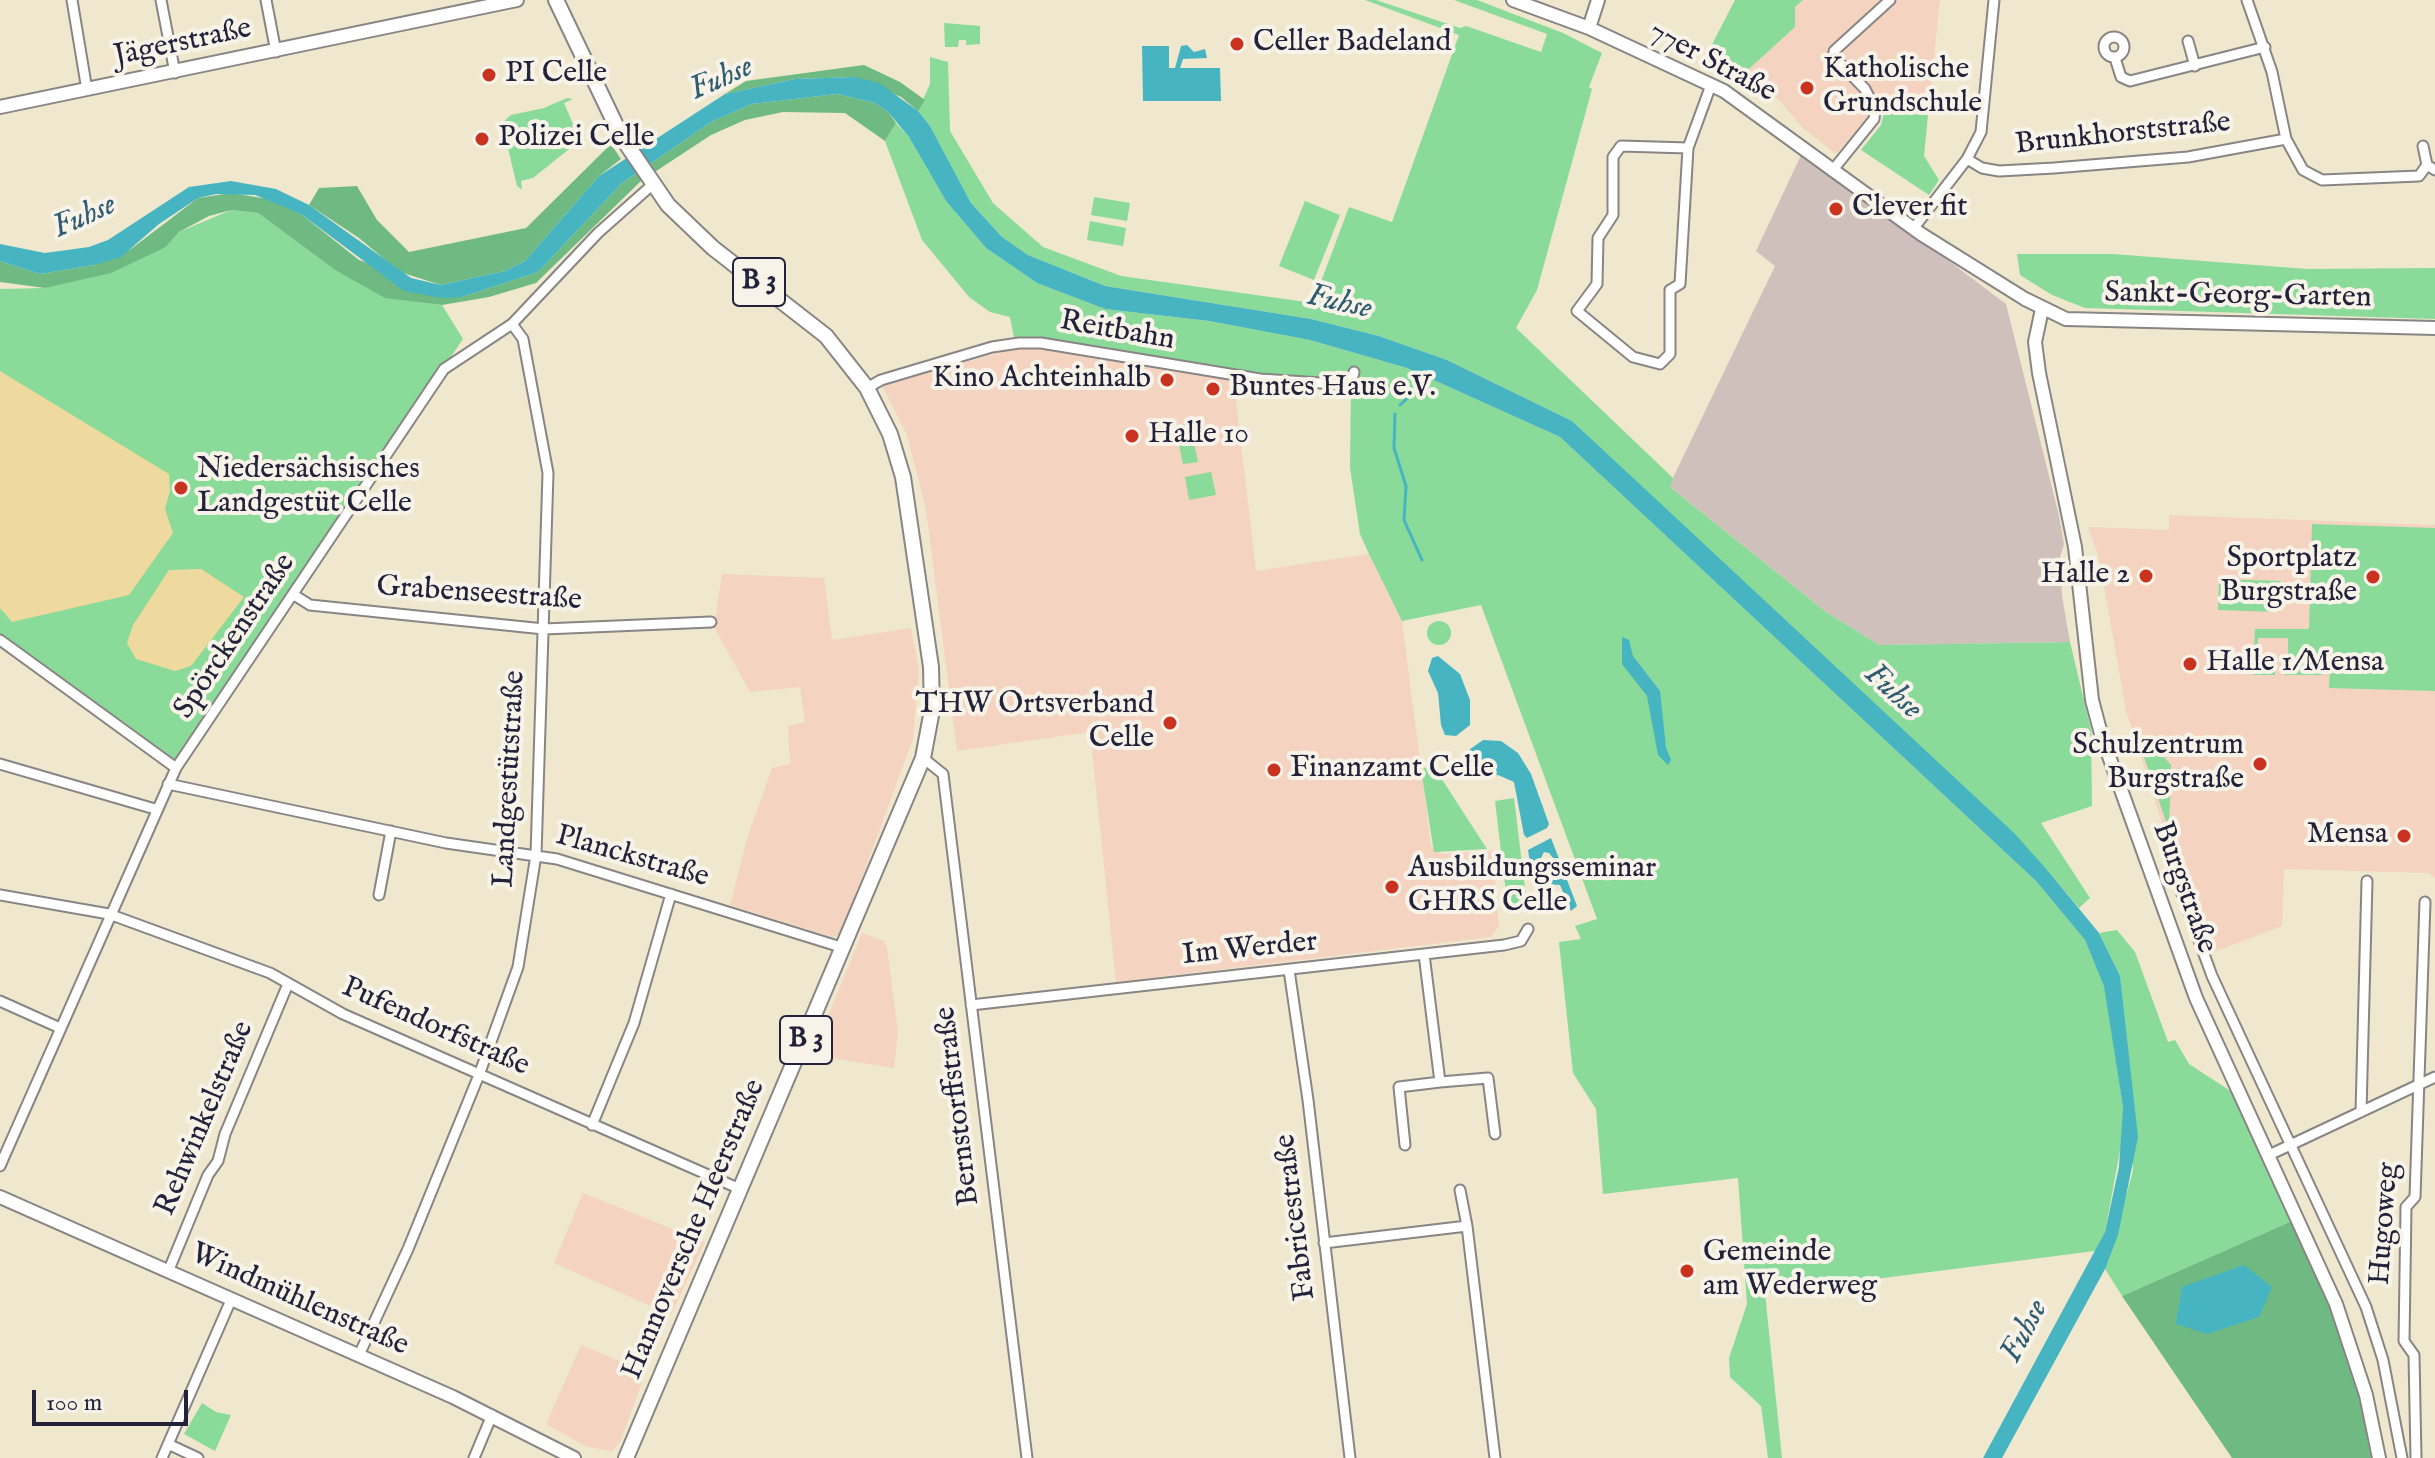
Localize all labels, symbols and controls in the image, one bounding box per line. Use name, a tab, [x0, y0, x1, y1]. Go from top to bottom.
street label: Jägerstraße	[111, 12, 255, 76]
street label: 77er Straße	[1642, 15, 1782, 111]
place label: Celler Badeland	[1253, 26, 1452, 62]
marker: Celler Badeland	[1228, 35, 1246, 53]
water label: Fuhse	[684, 49, 760, 111]
place label: Katholische Grundschule	[1823, 53, 1982, 124]
place label: PI Celle	[505, 57, 607, 93]
marker: PI Celle	[480, 66, 498, 84]
marker: Katholische Grundschule	[1798, 79, 1816, 97]
street label: Brunkhorststraße	[2014, 106, 2232, 164]
place label: Polizei Celle	[498, 121, 655, 157]
marker: Polizei Celle	[473, 130, 491, 148]
water label: Fuhse	[47, 187, 123, 249]
place label: Clever fit	[1852, 191, 1968, 227]
marker: Clever fit	[1827, 200, 1845, 218]
road number: B 3	[733, 258, 785, 306]
street label: Sankt-Georg-Garten	[2104, 277, 2372, 317]
water label: Fuhse	[1303, 278, 1375, 330]
street label: Reitbahn	[1057, 304, 1177, 360]
place label: Kino Achteinhalb	[932, 362, 1151, 398]
marker: Kino Achteinhalb	[1158, 371, 1176, 389]
place label: Buntes Haus e.V.	[1229, 371, 1436, 407]
marker: Buntes Haus e.V.	[1204, 380, 1222, 398]
place label: Halle 10	[1148, 418, 1249, 454]
marker: Halle 10	[1123, 427, 1141, 445]
place label: Niedersächsisches Landgestüt Celle	[197, 453, 420, 524]
marker: Niedersächsisches Landgestüt Celle	[172, 479, 190, 497]
place label: Sportplatz Burgstraße	[2220, 542, 2357, 612]
street label: Spörckenstraße	[168, 548, 304, 726]
place label: Halle 2	[2041, 558, 2130, 594]
marker: Halle 2	[2137, 567, 2155, 585]
marker: Sportplatz Burgstraße	[2364, 568, 2382, 586]
street label: Grabenseestraße	[375, 570, 583, 620]
place label: Halle 1/Mensa	[2206, 646, 2384, 682]
marker: Halle 1/Mensa	[2181, 655, 2199, 673]
water label: Fuhse	[1855, 657, 1929, 729]
street label: Landgestütstraße	[487, 670, 535, 888]
place label: THW Ortsverband Celle	[916, 688, 1154, 758]
marker: THW Ortsverband Celle	[1161, 714, 1179, 732]
place label: Schulzentrum Burgstraße	[2073, 729, 2244, 800]
place label: Finanzamt Celle	[1290, 752, 1494, 788]
marker: Schulzentrum Burgstraße	[2251, 755, 2269, 773]
marker: Finanzamt Celle	[1265, 761, 1283, 779]
street label: Burgstraße	[2143, 818, 2223, 958]
place label: Mensa	[2307, 818, 2388, 854]
street label: Planckstraße	[551, 819, 713, 897]
marker: Mensa	[2395, 827, 2413, 845]
place label: Ausbildungsseminar GHRS Celle	[1408, 852, 1656, 922]
marker: Ausbildungsseminar GHRS Celle	[1383, 878, 1401, 896]
street label: Im Werder	[1181, 925, 1319, 975]
street label: Pufendorfstraße	[336, 971, 534, 1085]
street label: Bernstorffstraße	[929, 1004, 989, 1208]
street label: Rehwinkelstraße	[149, 1016, 263, 1222]
road number: B 3	[780, 1016, 832, 1064]
street label: Hannoversche Heerstraße	[616, 1075, 774, 1385]
street label: Fabricestraße	[1269, 1132, 1325, 1302]
street label: Hugoweg	[2364, 1162, 2408, 1286]
place label: Gemeinde am Wederweg	[1703, 1236, 1877, 1306]
street label: Windmühlenstraße	[184, 1237, 414, 1365]
marker: Gemeinde am Wederweg	[1678, 1262, 1696, 1280]
water label: Fuhse	[1994, 1294, 2058, 1370]
scale bar	[36, 1374, 192, 1424]
text: 100 m	[46, 1388, 102, 1419]

